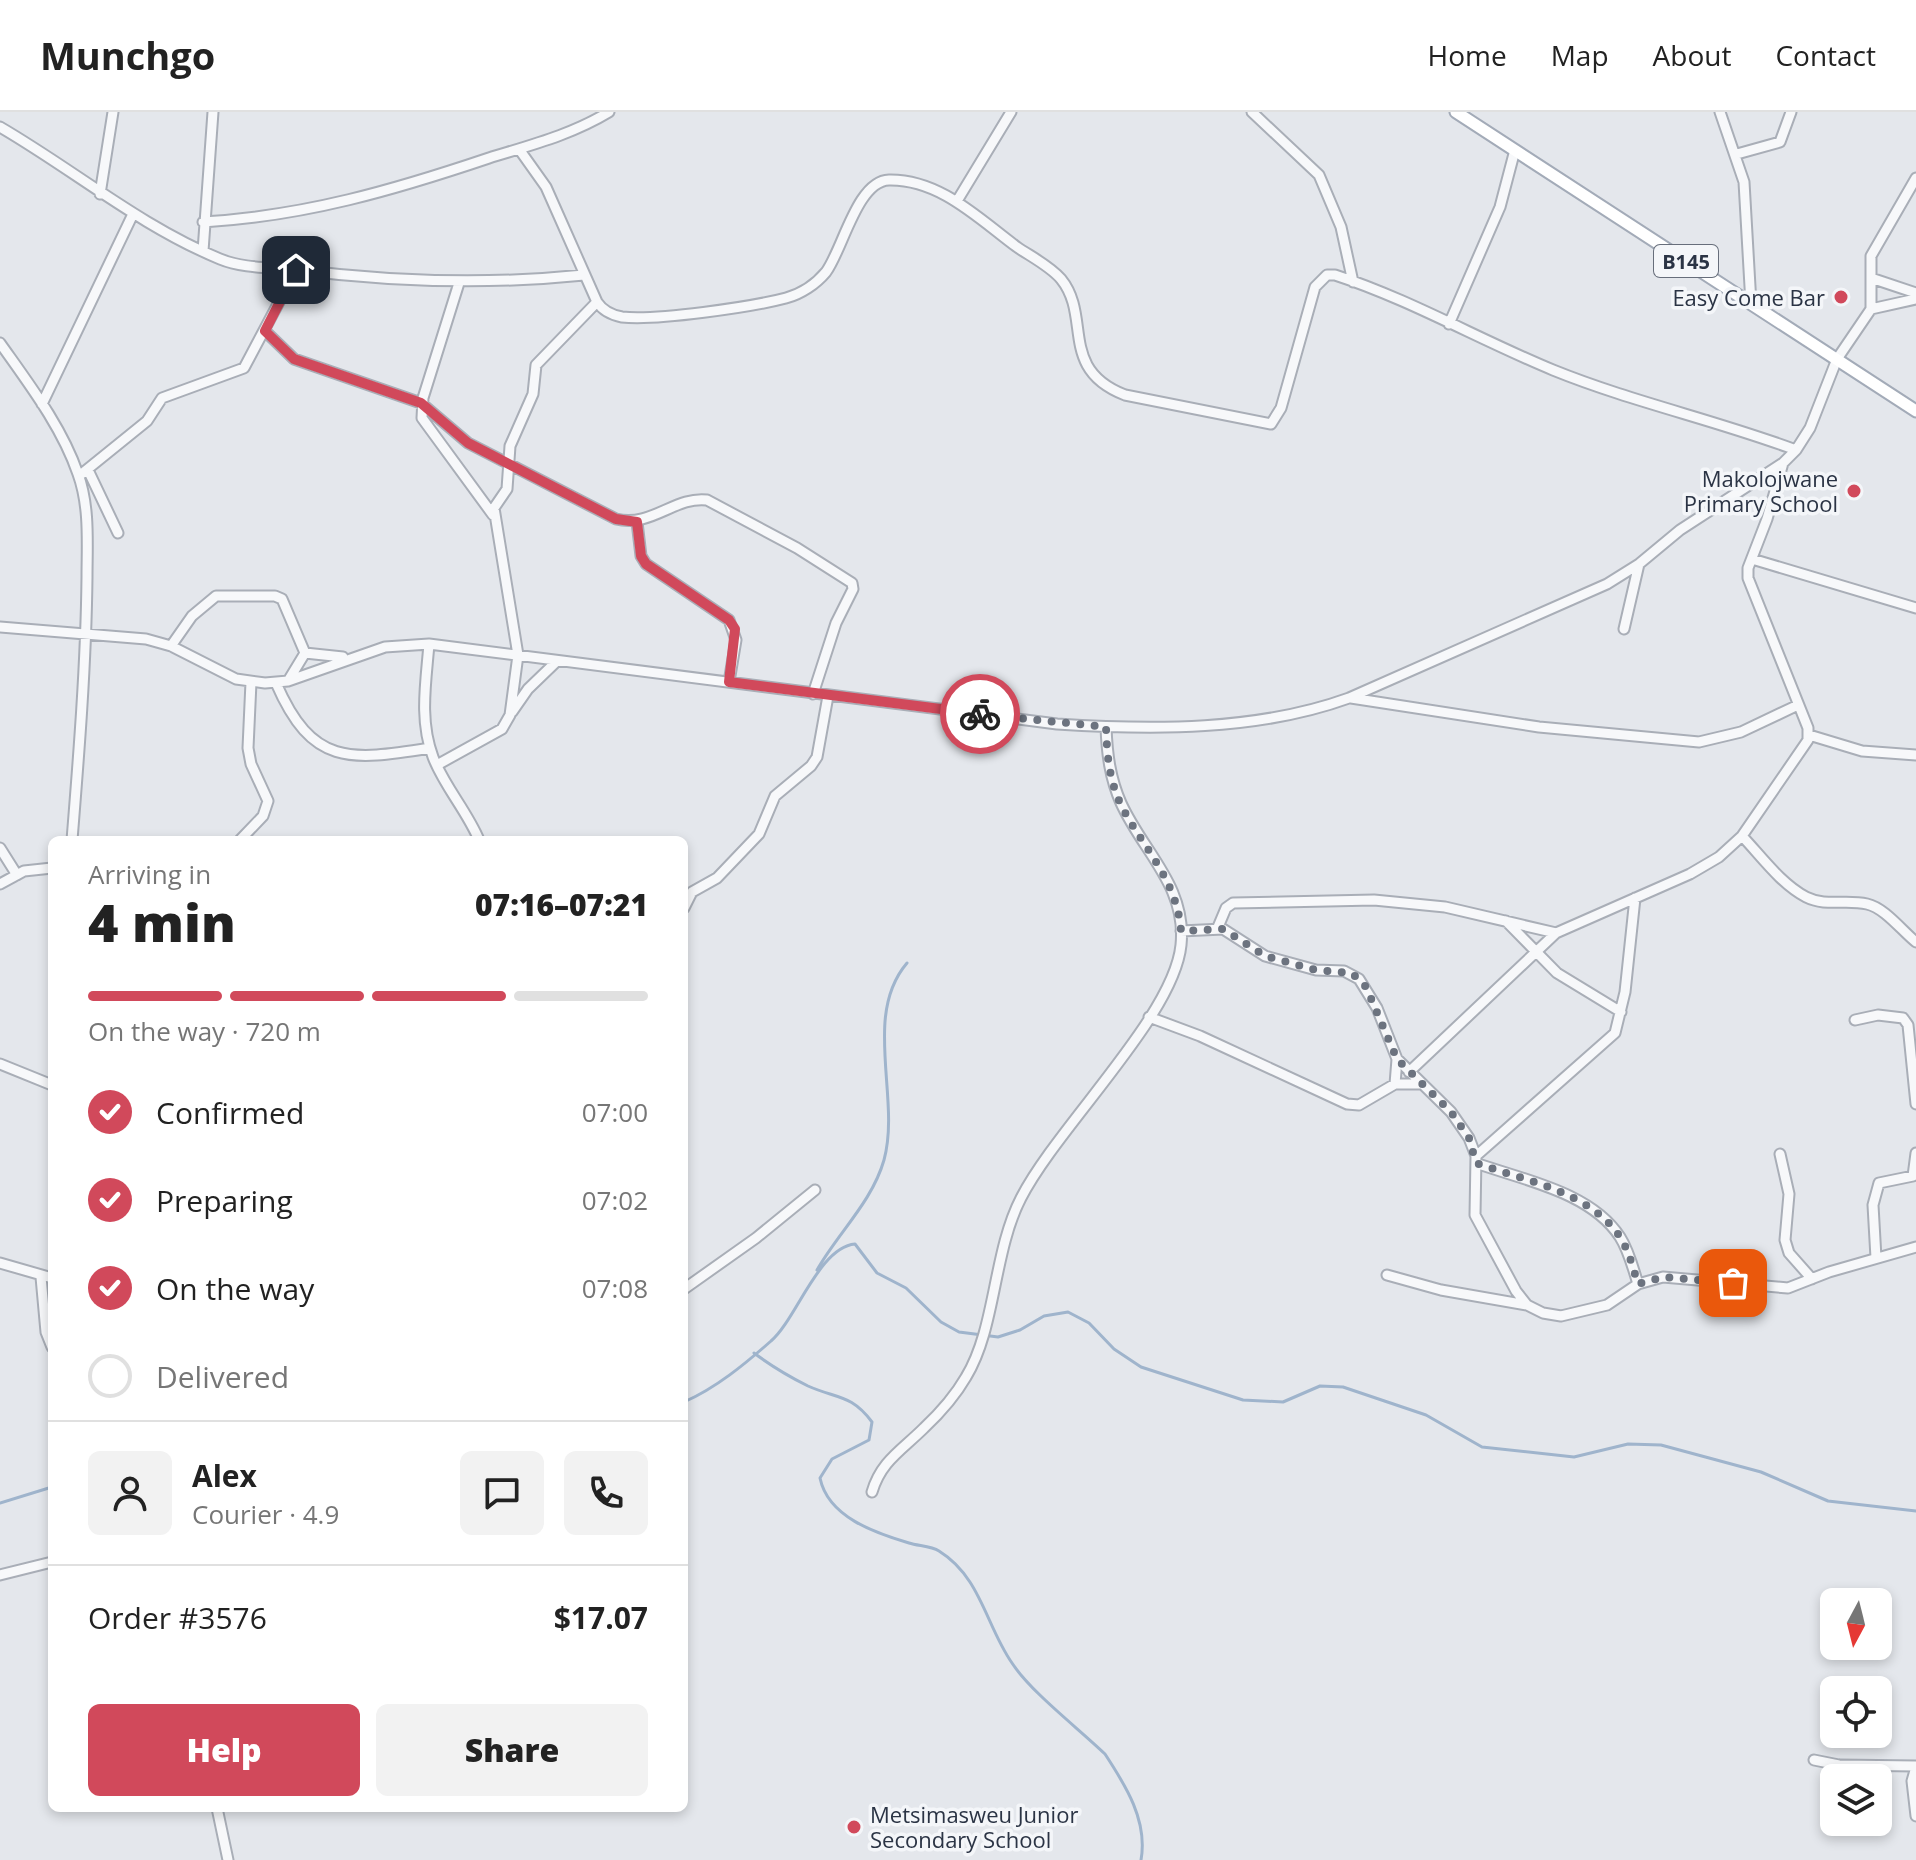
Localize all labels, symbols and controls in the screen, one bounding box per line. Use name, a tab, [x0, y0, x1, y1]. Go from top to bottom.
text: Munchgo	[40, 29, 215, 81]
text: Home	[1428, 36, 1507, 74]
text: Map	[1551, 36, 1609, 74]
text: About	[1653, 36, 1731, 74]
text: Contact	[1775, 36, 1876, 74]
pin	[262, 236, 330, 304]
road number: B145	[1654, 245, 1718, 277]
icon: home	[274, 248, 318, 292]
place label: Easy Come Bar	[1672, 282, 1825, 312]
marker: Easy Come Bar	[1832, 288, 1850, 306]
place label: Makolojwane Primary School	[1684, 463, 1838, 518]
marker: Makolojwane Primary School	[1845, 482, 1863, 500]
courier	[940, 674, 1020, 754]
icon: bike	[958, 692, 1002, 736]
text: Arriving in	[88, 856, 211, 892]
text: 07:16–07:21	[475, 884, 648, 925]
text: 4 min	[88, 886, 236, 957]
text: On the way · 720 m	[88, 1013, 321, 1049]
icon: check	[88, 1090, 132, 1134]
text: Confirmed	[156, 1092, 304, 1133]
text: 07:00	[582, 1094, 648, 1130]
icon: check	[88, 1178, 132, 1222]
text: Preparing	[156, 1180, 293, 1221]
text: 07:02	[582, 1182, 648, 1218]
pin	[1699, 1249, 1767, 1317]
icon: bag	[1711, 1261, 1755, 1305]
icon: check	[88, 1266, 132, 1310]
text: On the way	[156, 1268, 314, 1309]
text: 07:08	[582, 1270, 648, 1306]
text: Delivered	[156, 1356, 289, 1397]
button: person	[88, 1451, 172, 1535]
button: chat	[460, 1451, 544, 1535]
button: phone	[564, 1451, 648, 1535]
text: Alex	[192, 1455, 257, 1496]
text: Courier · 4.9	[192, 1496, 339, 1532]
north arrow	[1820, 1588, 1892, 1660]
map controls	[1820, 1588, 1892, 1836]
text: Order #3576	[88, 1597, 267, 1638]
text: $17.07	[554, 1597, 648, 1638]
button: locate	[1820, 1676, 1892, 1748]
button: Help	[88, 1704, 360, 1796]
button: Share	[376, 1704, 648, 1796]
button: layers	[1820, 1764, 1892, 1836]
place label: Metsimasweu Junior Secondary School	[870, 1799, 1078, 1854]
marker: Metsimasweu Junior Secondary School	[845, 1818, 863, 1836]

